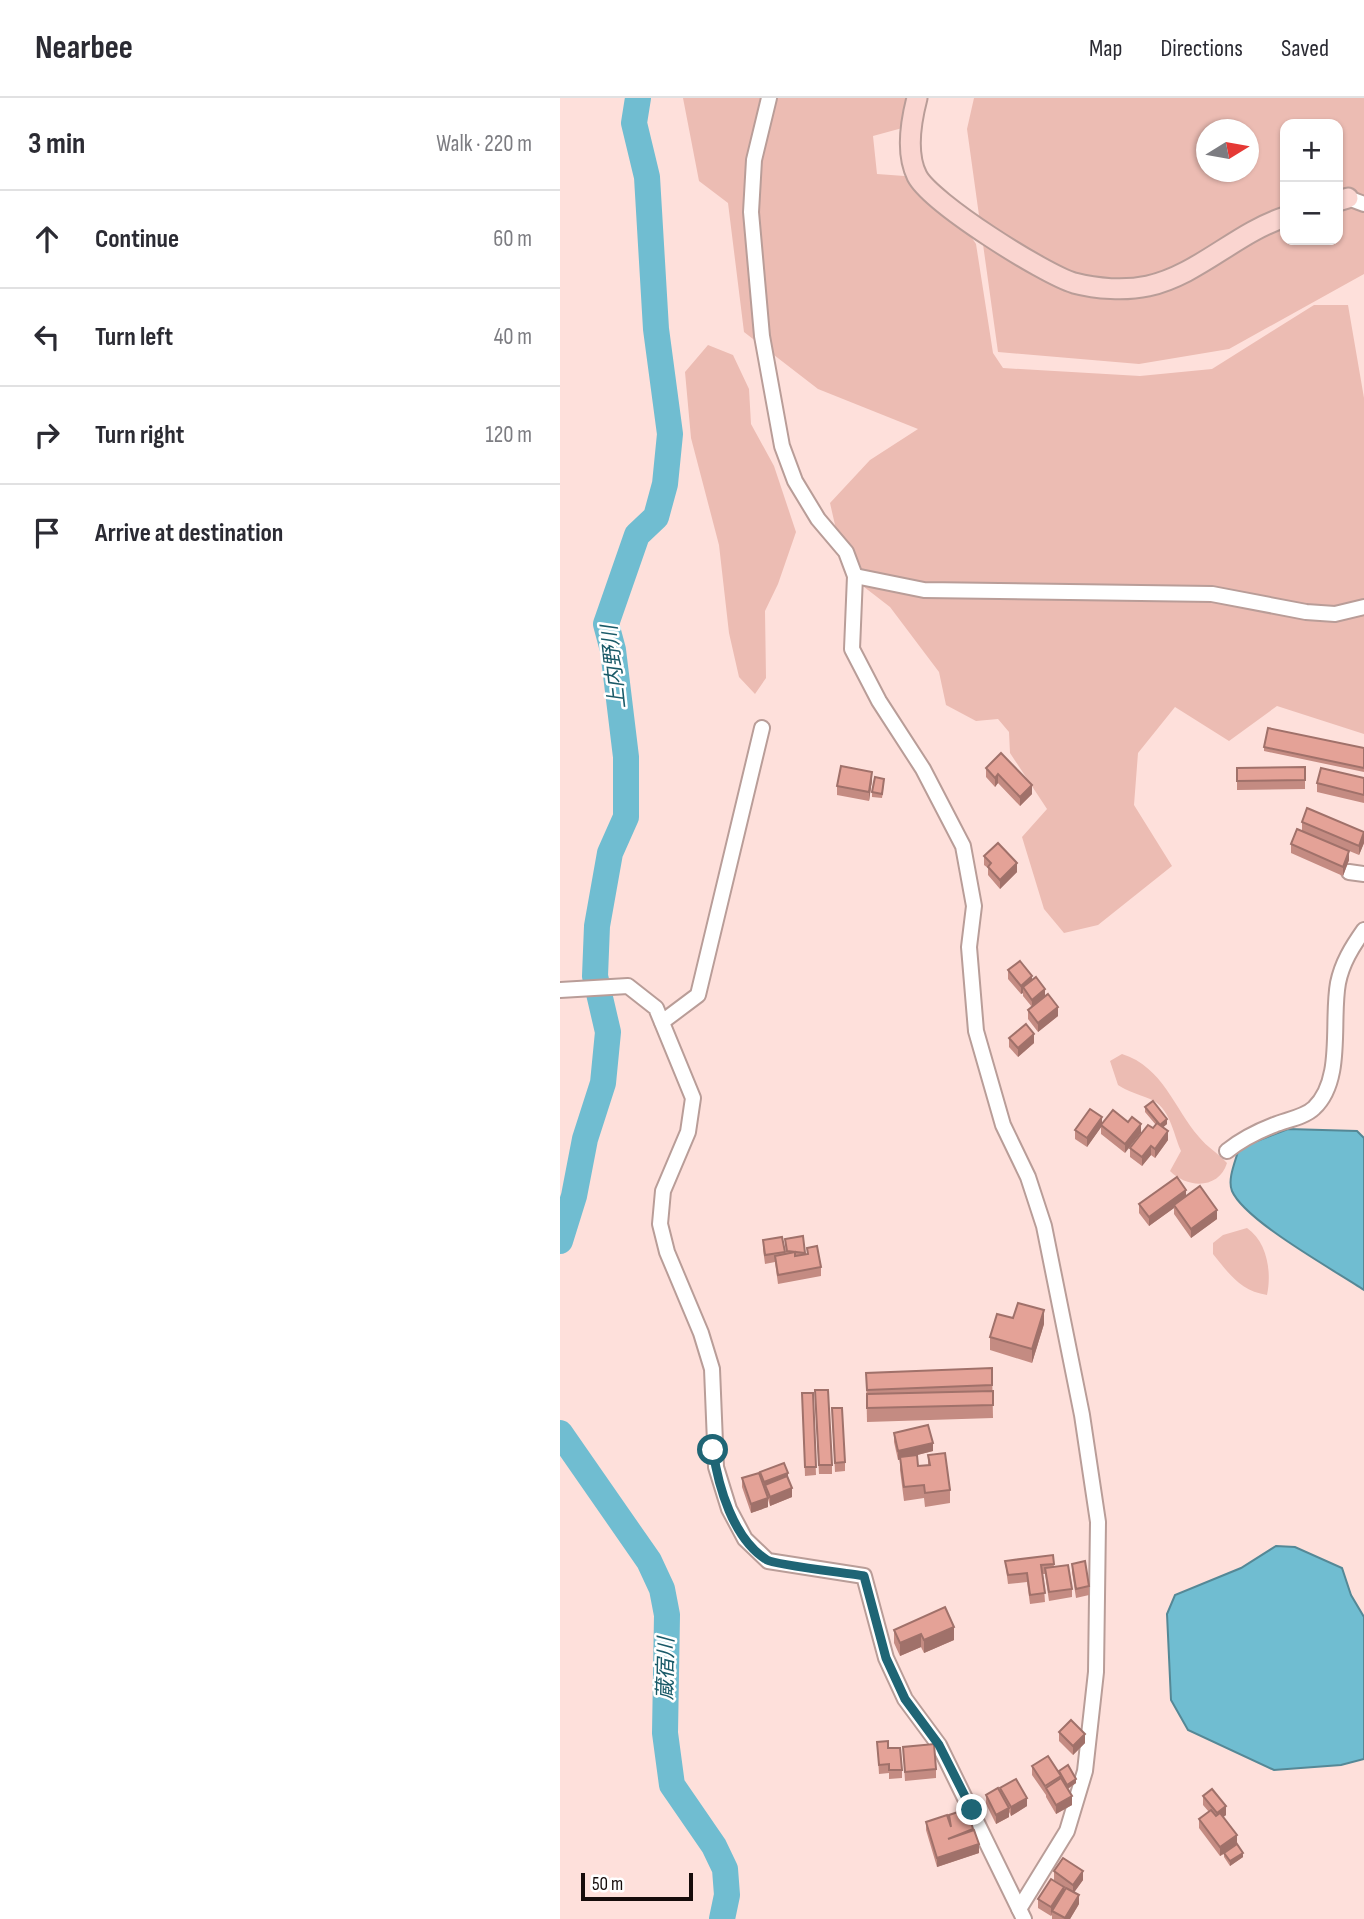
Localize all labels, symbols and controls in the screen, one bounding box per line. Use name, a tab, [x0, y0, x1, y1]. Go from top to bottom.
text: Nearbee	[35, 28, 133, 68]
text: Map	[1089, 34, 1122, 63]
text: Directions	[1160, 34, 1243, 63]
text: Saved	[1281, 34, 1329, 63]
north arrow	[1196, 119, 1259, 182]
map controls	[1280, 119, 1343, 245]
button: +	[1280, 119, 1343, 182]
text: 3 min	[28, 126, 85, 162]
text: Walk · 220 m	[436, 130, 532, 158]
button: −	[1280, 182, 1343, 245]
icon: ahead	[28, 220, 66, 258]
text: Continue	[95, 224, 179, 255]
text: 60 m	[493, 225, 532, 253]
icon: left	[28, 318, 66, 356]
text: Turn left	[95, 322, 173, 353]
text: 40 m	[494, 323, 532, 351]
icon: right	[28, 416, 66, 454]
text: Turn right	[95, 420, 184, 451]
text: 120 m	[486, 421, 532, 449]
icon: arrive	[28, 514, 66, 552]
text: Arrive at destination	[95, 518, 283, 549]
water label: 上内野川	[597, 622, 631, 710]
route start	[697, 1434, 728, 1465]
water label: 蔵宿川	[653, 1635, 679, 1701]
route end	[956, 1794, 987, 1825]
scale bar	[581, 1870, 693, 1902]
text: 50 m	[592, 1873, 623, 1896]

